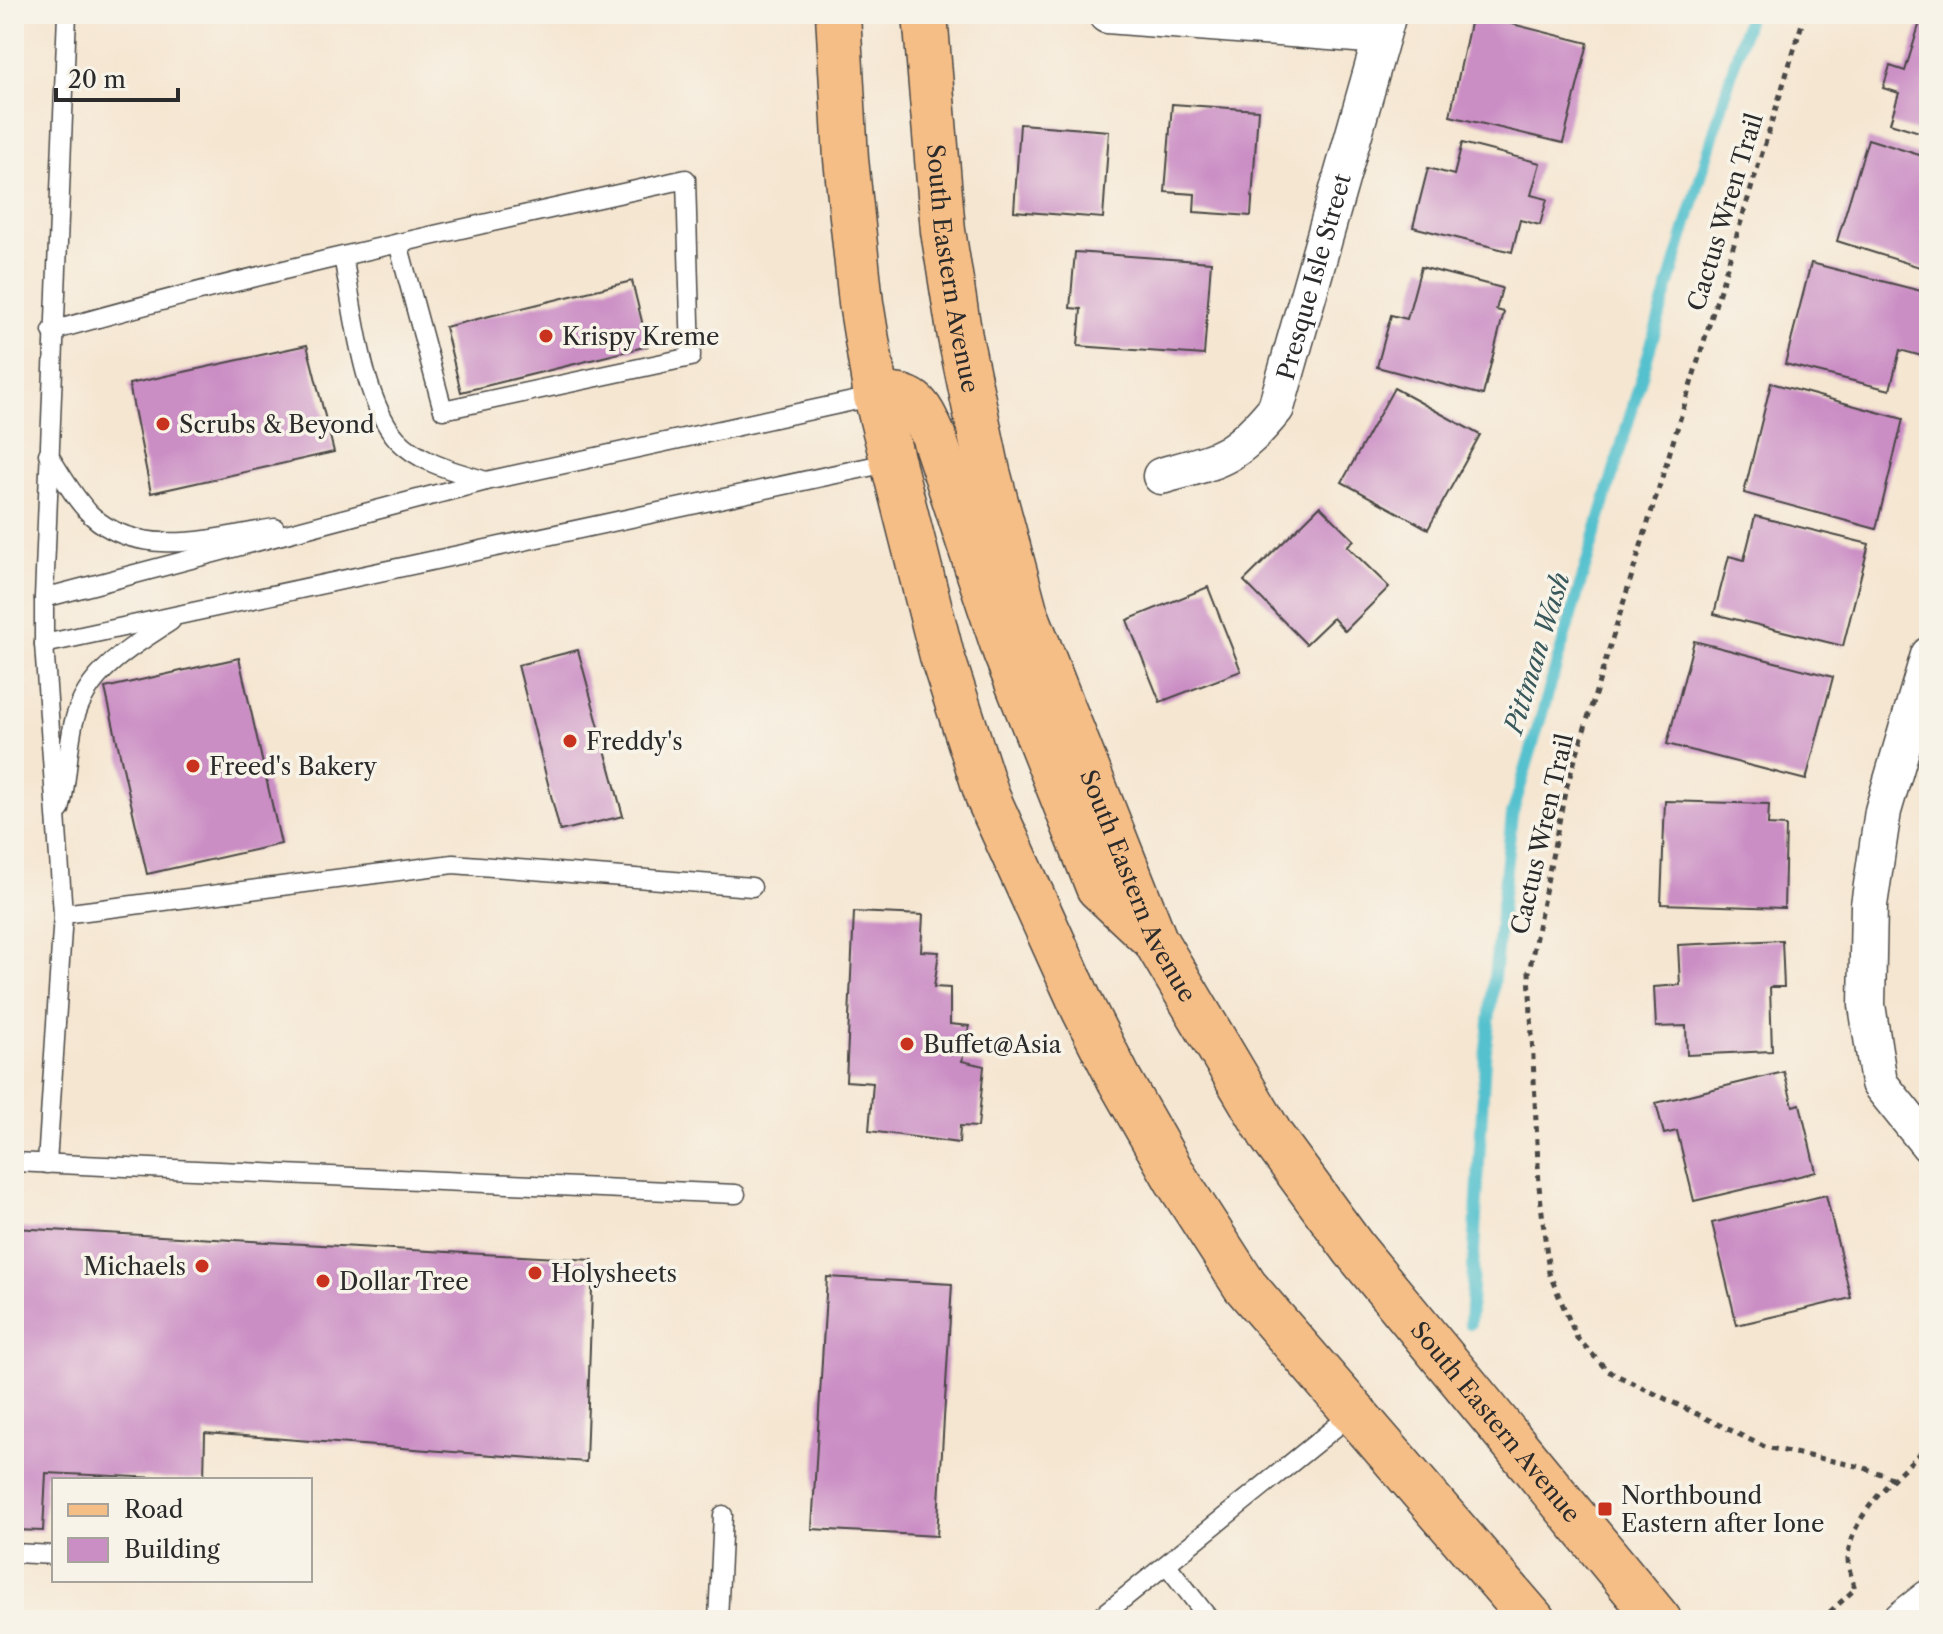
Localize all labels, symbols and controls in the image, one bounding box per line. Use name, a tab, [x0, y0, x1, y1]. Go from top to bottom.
scale bar	[56, 52, 178, 102]
text: 20 m	[68, 65, 126, 94]
street label: Cactus Wren Trail	[1681, 110, 1769, 314]
street label: South Eastern Avenue	[921, 143, 986, 395]
street label: Presque Isle Street	[1270, 170, 1357, 383]
place label: Krispy Kreme	[562, 322, 719, 351]
marker: Krispy Kreme	[537, 327, 555, 345]
place label: Scrubs & Beyond	[179, 410, 375, 439]
marker: Scrubs & Beyond	[154, 415, 172, 433]
water label: Pittman Wash	[1497, 569, 1577, 739]
place label: Freddy's	[586, 727, 683, 756]
street label: Cactus Wren Trail	[1505, 731, 1579, 937]
marker: Freddy's	[561, 732, 579, 750]
place label: Freed's Bakery	[209, 752, 378, 781]
marker: Freed's Bakery	[184, 757, 202, 775]
street label: South Eastern Avenue	[1074, 765, 1203, 1007]
place label: Buffet@Asia	[923, 1030, 1062, 1059]
marker: Buffet@Asia	[898, 1035, 916, 1053]
place label: Michaels	[83, 1252, 186, 1281]
marker: Michaels	[193, 1257, 211, 1275]
place label: Holysheets	[551, 1259, 677, 1288]
marker: Holysheets	[526, 1264, 544, 1282]
place label: Dollar Tree	[339, 1267, 469, 1296]
marker: Dollar Tree	[314, 1272, 332, 1290]
street label: South Eastern Avenue	[1405, 1315, 1587, 1528]
legend	[52, 1478, 312, 1582]
place label: Northbound Eastern after Ione	[1621, 1481, 1824, 1538]
text: Road	[124, 1495, 184, 1524]
marker: Northbound Eastern after Ione	[1596, 1500, 1614, 1518]
text: Building	[124, 1535, 220, 1564]

